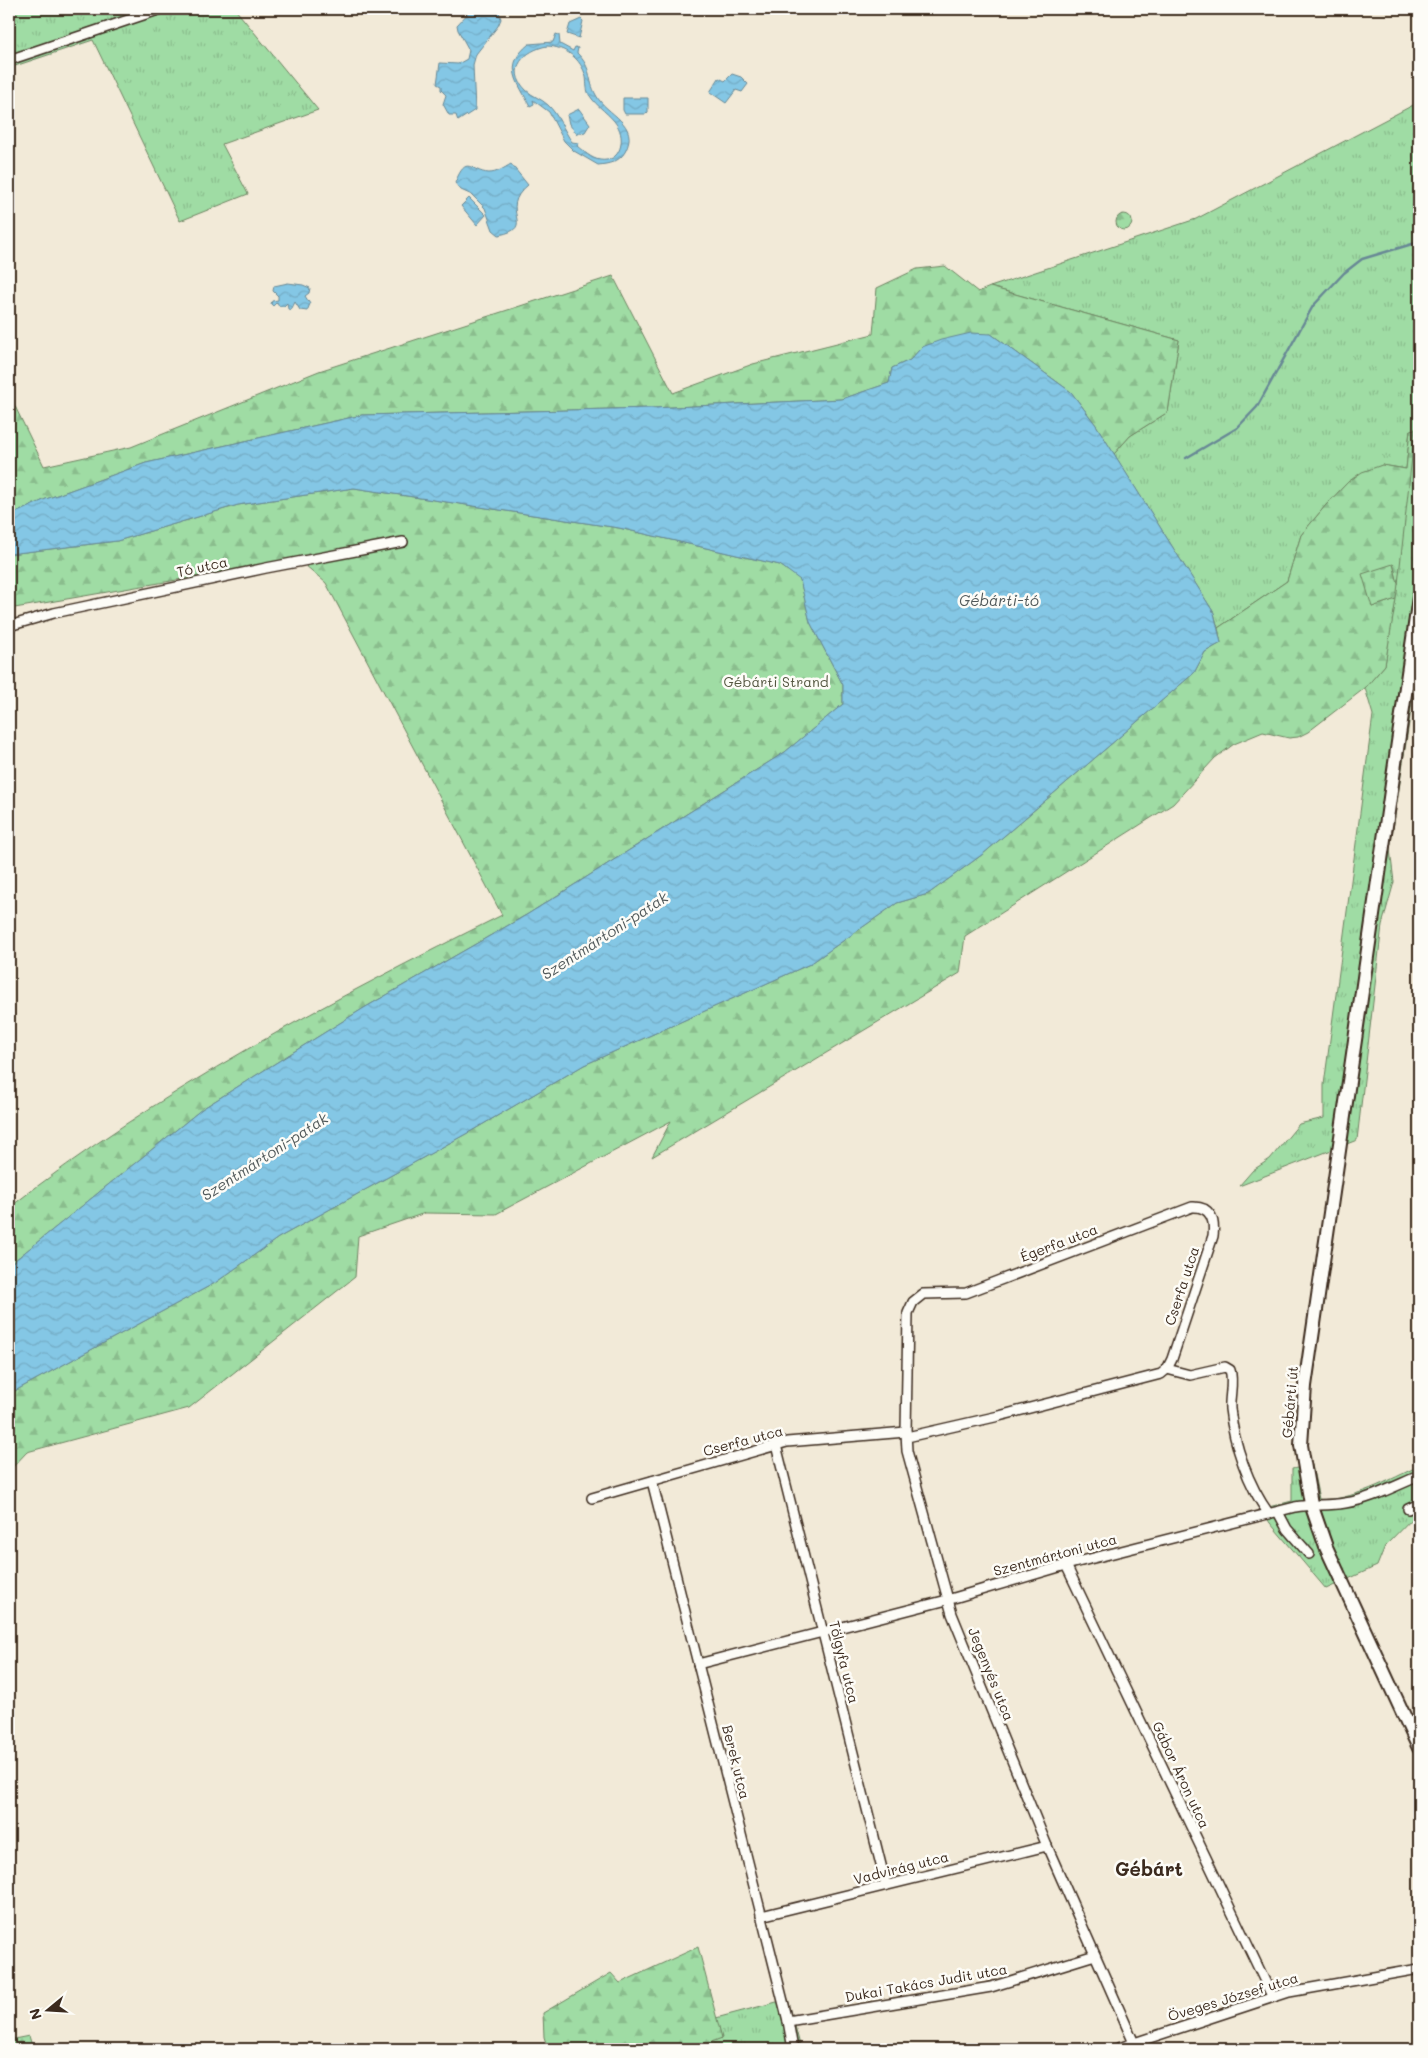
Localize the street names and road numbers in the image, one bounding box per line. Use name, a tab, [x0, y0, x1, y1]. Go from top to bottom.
street label: Tó utca	[175, 552, 229, 581]
street label: Égerfa utca	[1017, 1219, 1100, 1266]
street label: Cserfa utca	[1160, 1244, 1203, 1328]
street label: Gébárti út	[1277, 1365, 1302, 1439]
street label: Cserfa utca	[701, 1421, 785, 1460]
street label: Szentmártoni utca	[991, 1529, 1119, 1580]
street label: Tölgyfa utca	[825, 1619, 864, 1705]
street label: Jegenyés utca	[964, 1624, 1019, 1723]
street label: Gábor Áron utca	[1148, 1718, 1215, 1831]
street label: Berek utca	[718, 1723, 755, 1801]
street label: Vadvirág utca	[851, 1847, 950, 1889]
street label: Dukai Takács Judit utca	[843, 1959, 1008, 2006]
street label: Öveges József utca	[1165, 1968, 1300, 2025]

